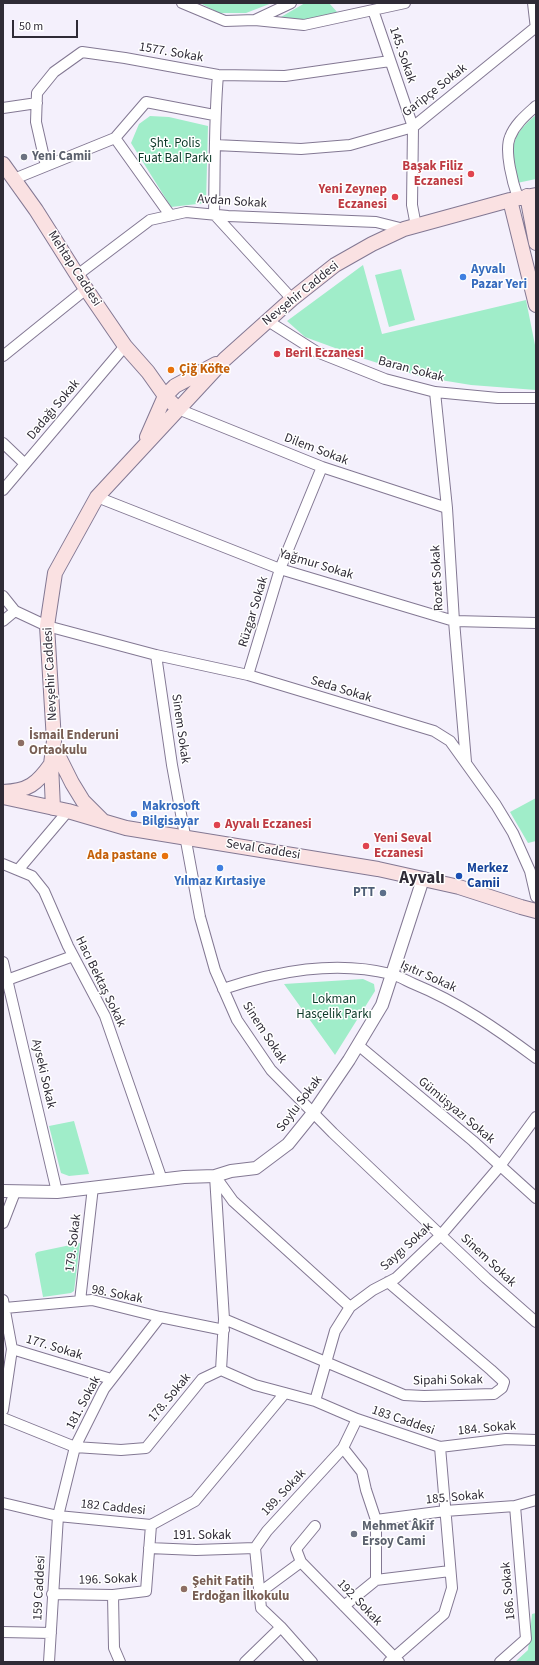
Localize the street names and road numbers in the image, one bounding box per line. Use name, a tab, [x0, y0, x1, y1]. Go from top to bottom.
street label: 145. Sokak	[385, 25, 419, 85]
street label: 1577. Sokak	[138, 40, 204, 66]
street label: Garipçe Sokak	[400, 61, 470, 121]
street label: Avdan Sokak	[197, 192, 267, 212]
street label: Mehtap Caddesi	[44, 228, 104, 310]
street label: Nevşehir Caddesi	[260, 258, 342, 330]
street label: Baran Sokak	[376, 354, 446, 386]
street label: Dadağı Sokak	[24, 377, 84, 443]
street label: Dilem Sokak	[282, 431, 350, 469]
street label: Rozet Sokak	[428, 545, 448, 611]
street label: Yağmur Sokak	[277, 546, 355, 584]
street label: Rüzgar Sokak	[236, 575, 272, 649]
street label: Nevşehir Caddesi	[41, 627, 61, 721]
street label: Seda Sokak	[309, 673, 373, 707]
street label: Sinem Sokak	[167, 693, 193, 765]
street label: Seval Caddesi	[225, 836, 301, 864]
street label: Hacı Bektaş Sokak	[71, 934, 129, 1030]
street label: Işıtır Sokak	[397, 958, 459, 996]
street label: Sinem Sokak	[238, 999, 290, 1067]
street label: Ayseki Sokak	[27, 1038, 59, 1110]
street label: Soylu Sokak	[274, 1073, 326, 1135]
street label: Gümüşyazı Sokak	[414, 1074, 498, 1148]
street label: 179. Sokak	[63, 1213, 85, 1273]
street label: Saygı Sokak	[378, 1219, 436, 1275]
street label: Sinem Sokak	[457, 1231, 519, 1291]
street label: 98. Sokak	[90, 1282, 144, 1308]
street label: 177. Sokak	[24, 1332, 84, 1364]
street label: 178. Sokak	[145, 1371, 195, 1425]
street label: Sipahi Sokak	[413, 1373, 483, 1389]
street label: 181. Sokak	[63, 1374, 105, 1432]
street label: 183 Caddesi	[370, 1403, 436, 1439]
street label: 184. Sokak	[457, 1419, 517, 1439]
street label: 189. Sokak	[258, 1466, 310, 1520]
street label: 185. Sokak	[425, 1488, 485, 1508]
street label: 182 Caddesi	[80, 1497, 146, 1519]
street label: 191. Sokak	[173, 1528, 231, 1544]
street label: 159 Caddesi	[30, 1555, 50, 1621]
street label: 186. Sokak	[499, 1561, 519, 1621]
street label: 196. Sokak	[78, 1571, 138, 1589]
street label: 192. Sokak	[333, 1577, 385, 1629]

